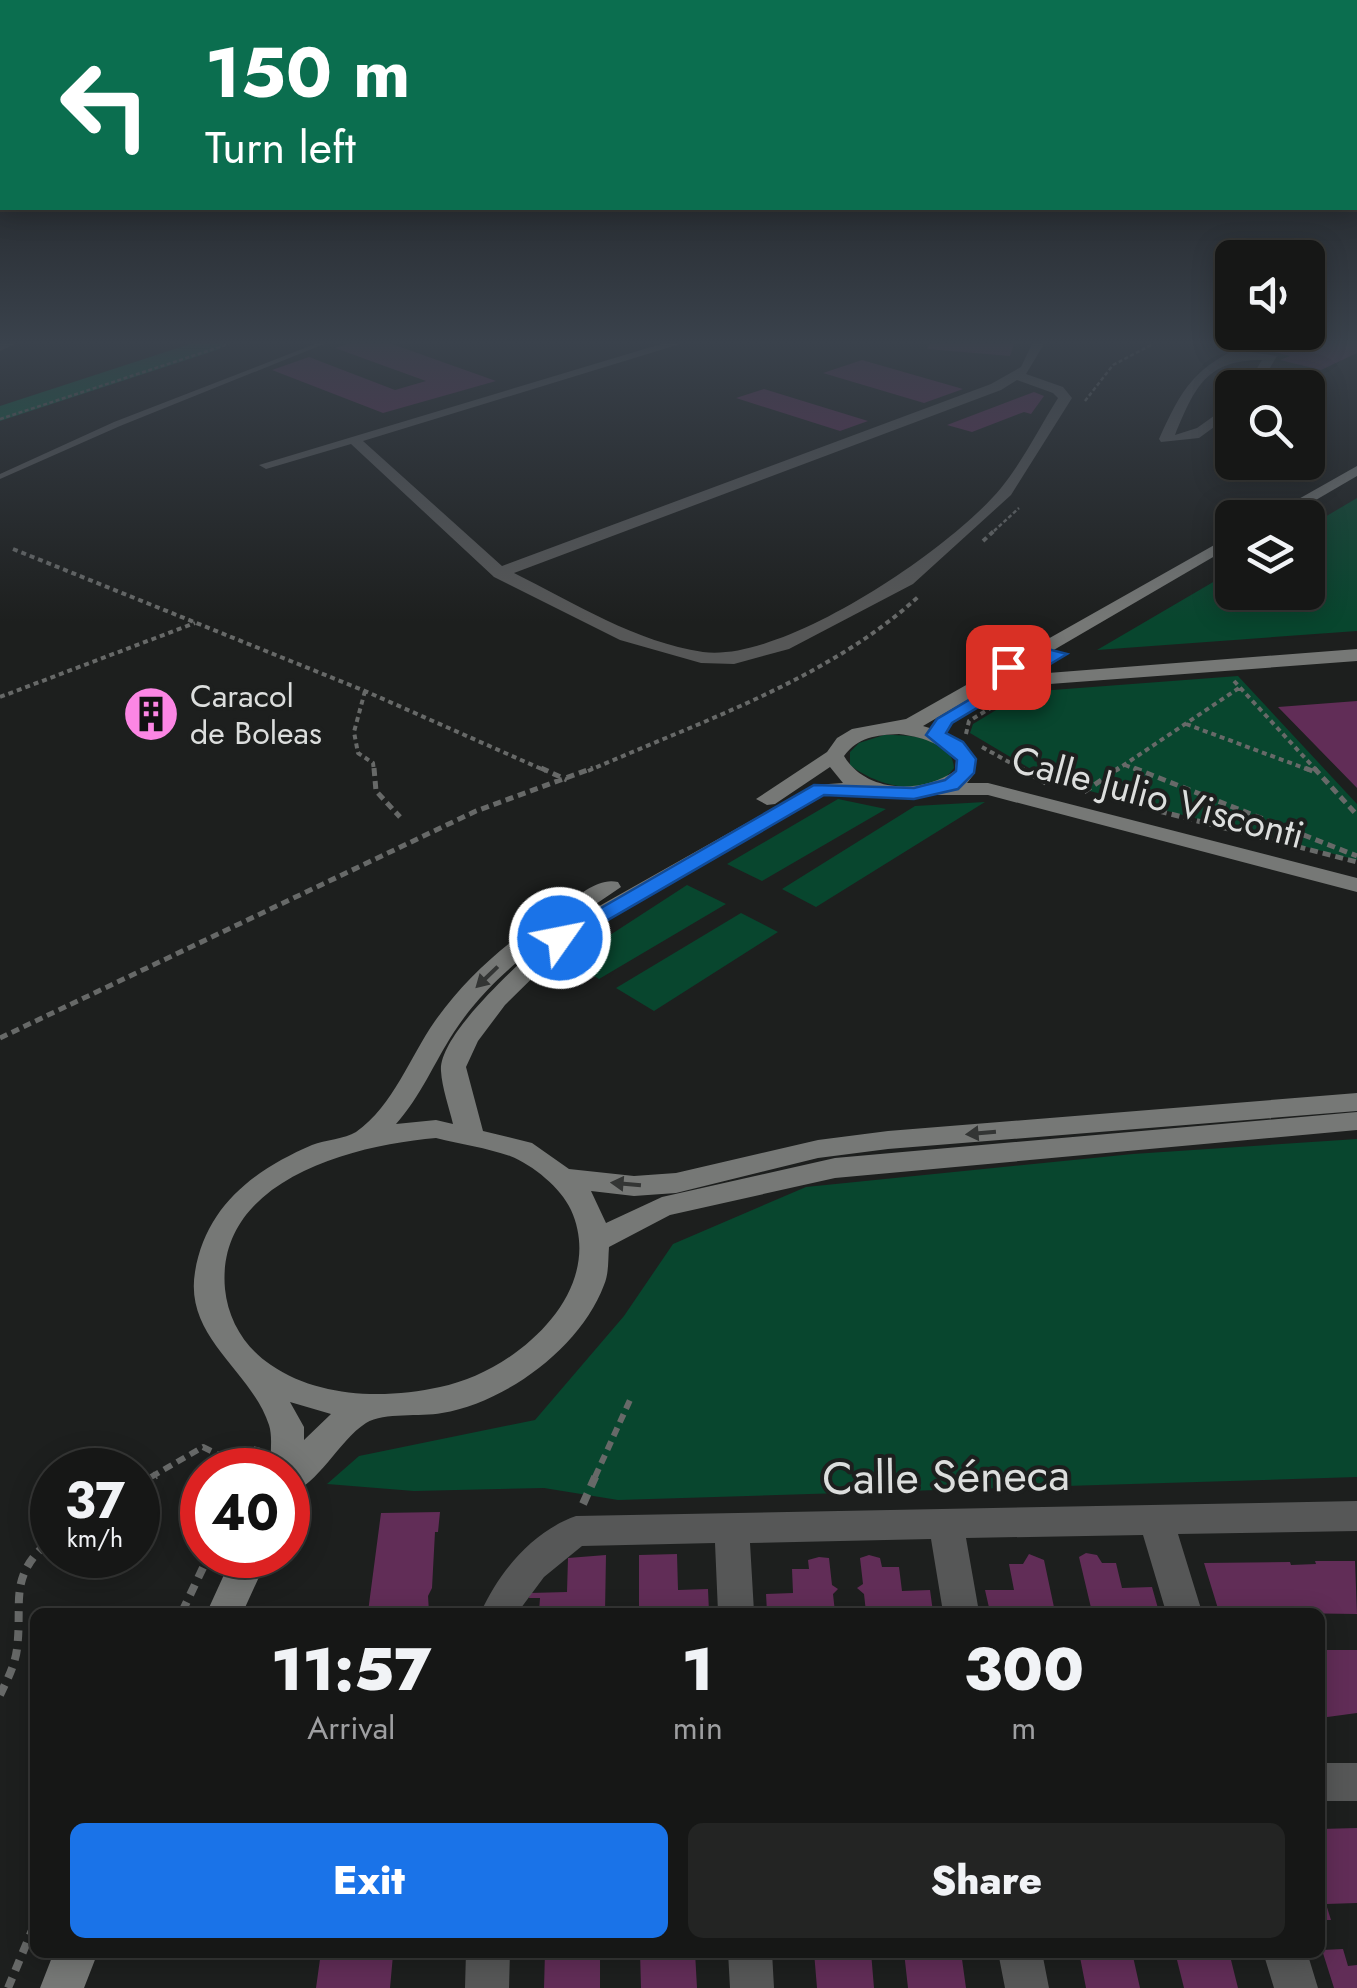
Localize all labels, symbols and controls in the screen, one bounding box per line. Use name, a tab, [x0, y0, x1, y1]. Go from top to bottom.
text: 150 m	[205, 22, 411, 123]
icon: left	[40, 40, 170, 170]
text: Turn left	[205, 115, 356, 180]
map controls	[1215, 240, 1325, 610]
button: sound	[1215, 240, 1325, 350]
button: search	[1215, 370, 1325, 480]
button: layers	[1215, 500, 1325, 610]
pin	[966, 625, 1051, 710]
icon: arrive	[981, 640, 1036, 695]
place label: Caracol de Boleas	[190, 673, 322, 756]
building icon: Caracol de Boleas	[121, 684, 181, 744]
street label: Calle Julio Visconti	[1006, 731, 1310, 862]
position arrow	[508, 886, 612, 990]
one-way arrow	[476, 965, 500, 988]
one-way arrow	[964, 1125, 996, 1141]
one-way arrow	[609, 1176, 641, 1192]
street label: Calle Séneca	[822, 1442, 1070, 1511]
speed limit sign: 40	[180, 1448, 310, 1578]
text: 37	[65, 1464, 125, 1537]
text: km/h	[67, 1520, 123, 1556]
text: 11:57	[271, 1626, 432, 1713]
text: 1	[682, 1626, 713, 1713]
text: 300	[964, 1626, 1084, 1713]
text: Arrival	[307, 1705, 395, 1751]
text: min	[673, 1705, 723, 1751]
text: m	[1011, 1705, 1036, 1751]
button: Exit	[70, 1823, 668, 1938]
button: Share	[688, 1823, 1285, 1938]

